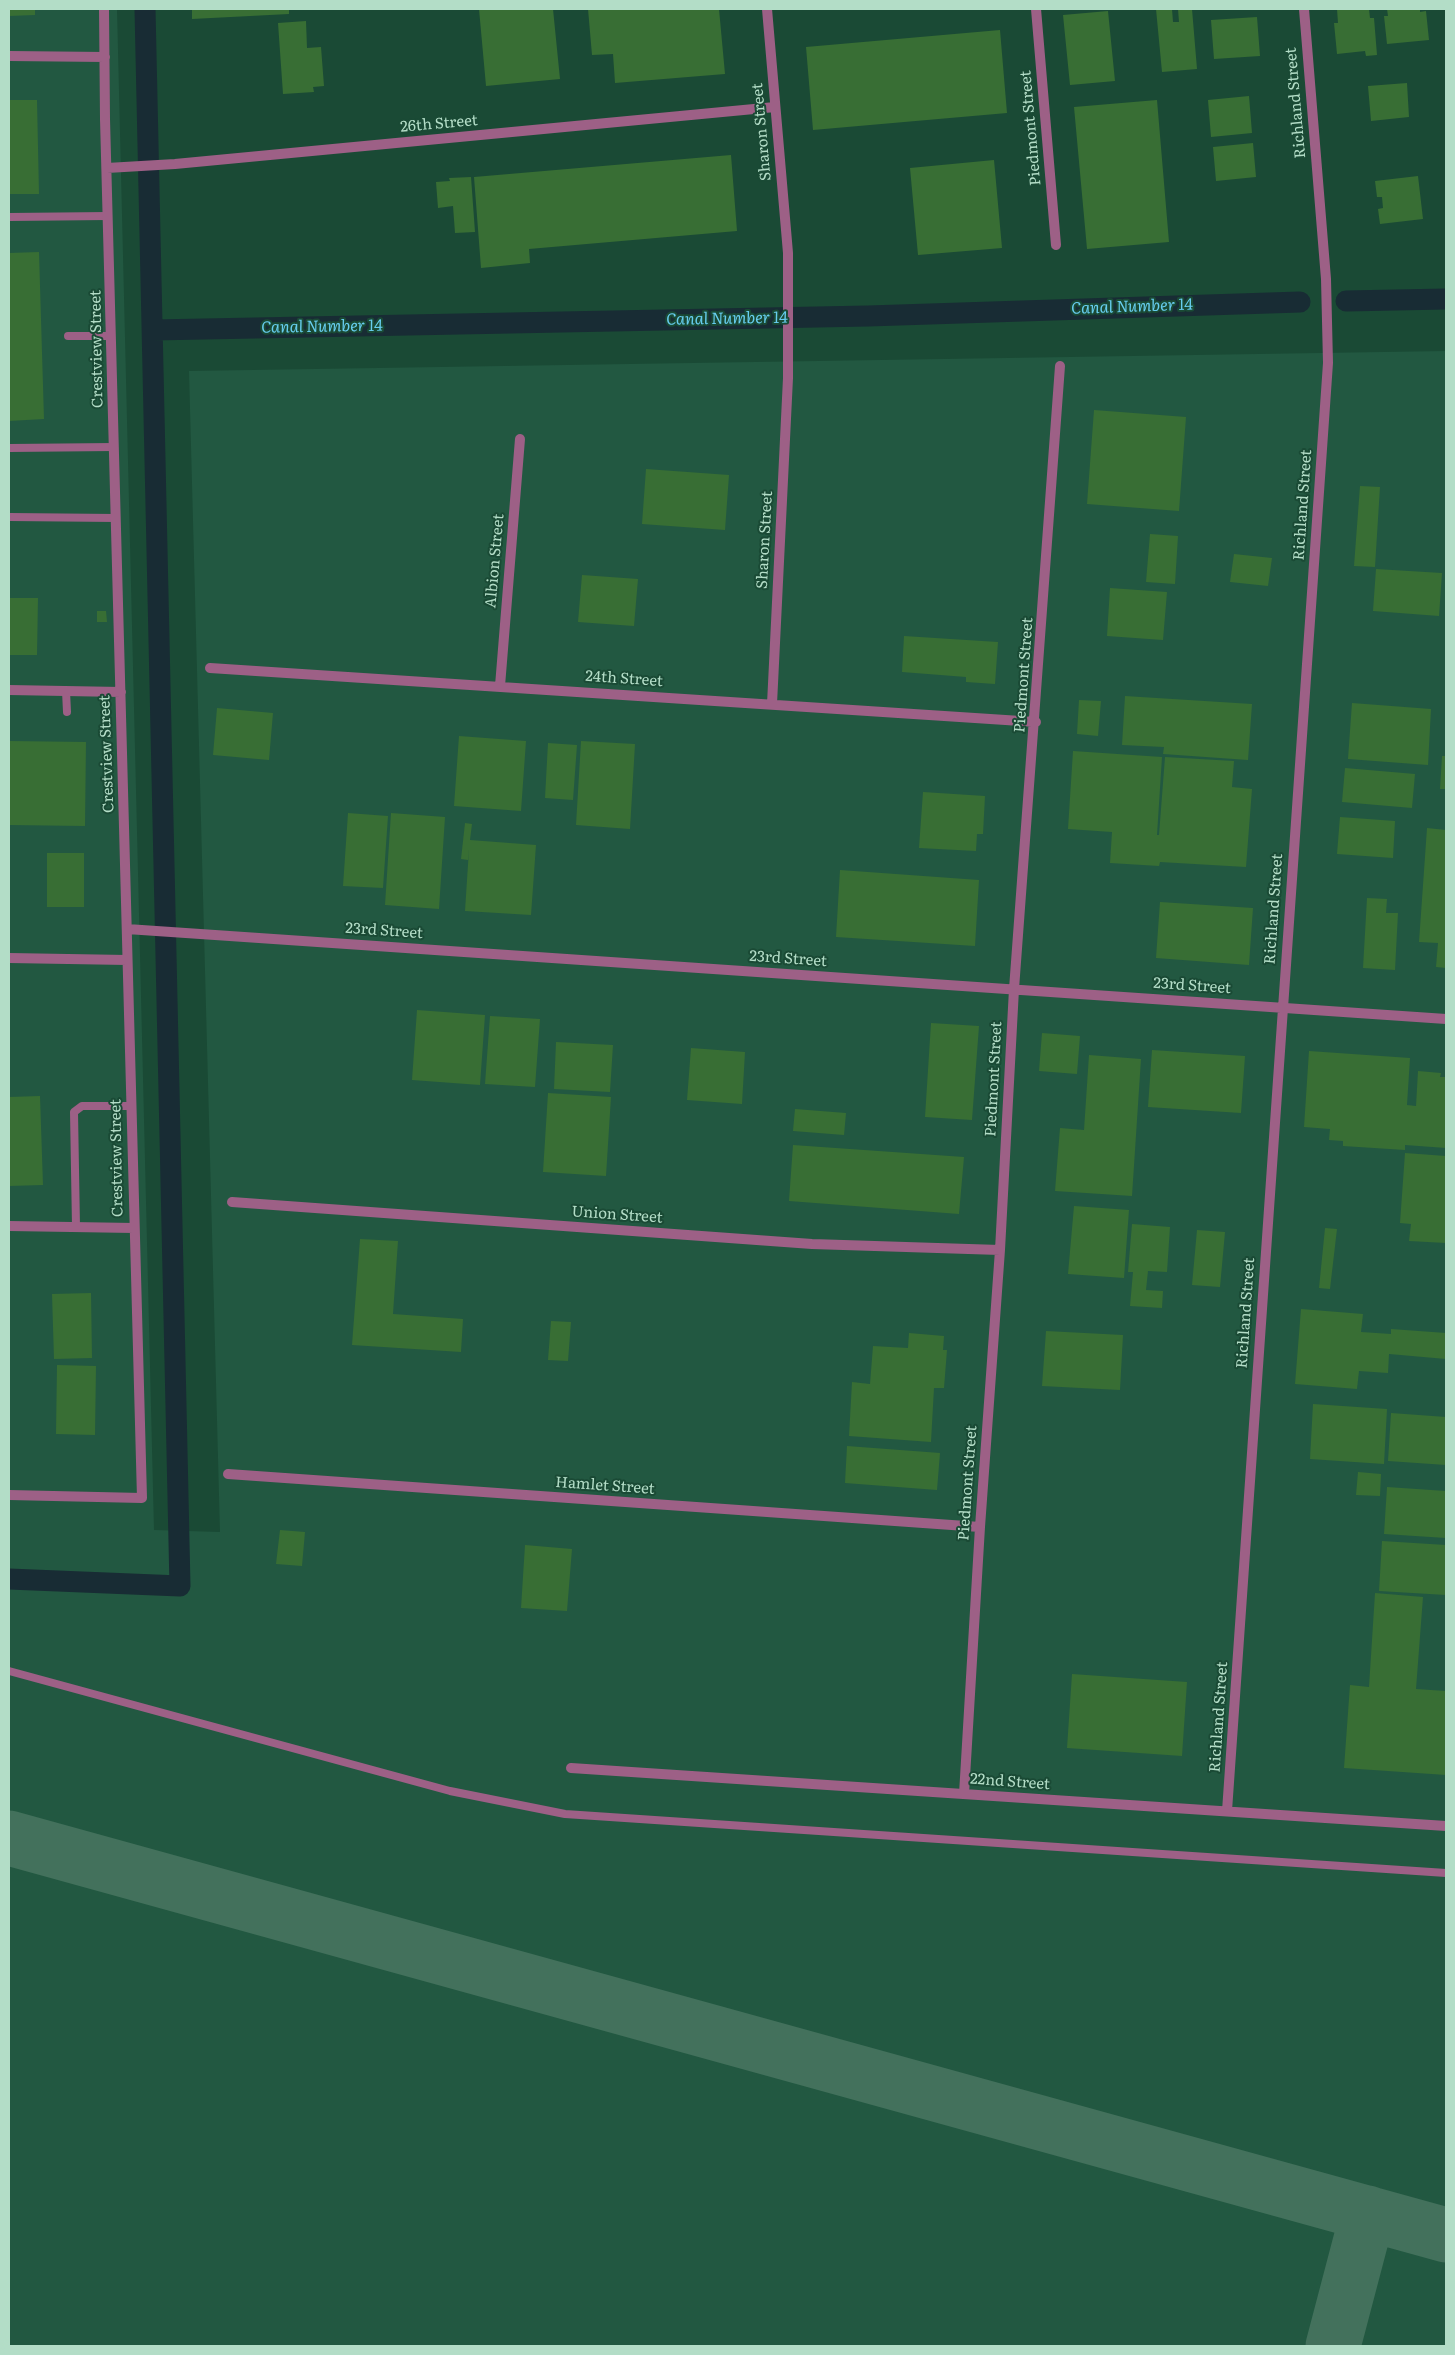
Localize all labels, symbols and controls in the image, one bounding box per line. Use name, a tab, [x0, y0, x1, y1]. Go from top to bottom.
street label: Richland Street	[1282, 47, 1310, 159]
street label: Piedmont Street	[1017, 70, 1045, 186]
street label: Sharon Street	[749, 82, 775, 182]
street label: 26th Street	[400, 112, 478, 136]
street label: Crestview Street	[87, 290, 107, 408]
water label: Canal Number 14	[1071, 295, 1193, 319]
water label: Canal Number 14	[666, 308, 788, 330]
water label: Canal Number 14	[261, 316, 383, 338]
street label: Richland Street	[1290, 449, 1316, 561]
street label: Sharon Street	[753, 490, 777, 590]
street label: Albion Street	[482, 513, 508, 609]
street label: Piedmont Street	[1011, 617, 1037, 733]
street label: 24th Street	[585, 667, 663, 691]
street label: Crestview Street	[96, 695, 118, 813]
street label: Richland Street	[1261, 853, 1287, 965]
street label: 23rd Street	[345, 919, 423, 943]
street label: 23rd Street	[749, 947, 827, 971]
street label: 23rd Street	[1153, 974, 1231, 998]
street label: Piedmont Street	[982, 1021, 1006, 1137]
street label: Crestview Street	[107, 1099, 127, 1217]
street label: Union Street	[571, 1203, 663, 1227]
street label: Richland Street	[1233, 1257, 1259, 1369]
street label: Piedmont Street	[955, 1425, 981, 1541]
street label: Hamlet Street	[555, 1474, 655, 1498]
street label: Richland Street	[1206, 1661, 1232, 1773]
street label: 22nd Street	[969, 1770, 1051, 1794]

